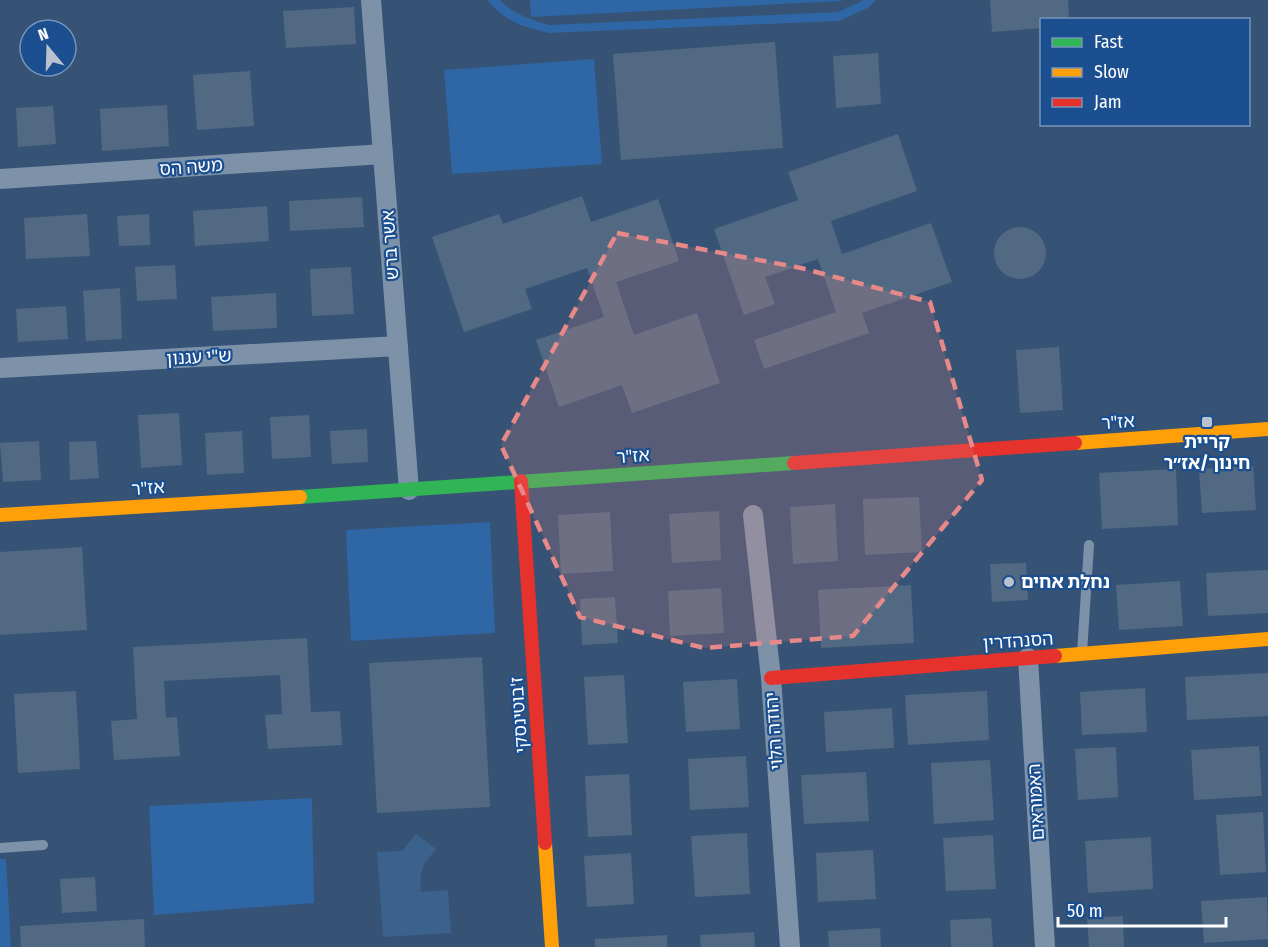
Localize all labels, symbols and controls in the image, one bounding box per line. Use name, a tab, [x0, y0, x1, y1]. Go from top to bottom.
north arrow	[18, 18, 78, 78]
legend	[1040, 18, 1250, 126]
text: N	[36, 24, 51, 45]
text: Fast	[1094, 31, 1123, 53]
text: Slow	[1094, 61, 1129, 83]
text: Jam	[1094, 91, 1122, 113]
street label: משה הס	[159, 154, 224, 180]
street label: אשר ברש	[377, 209, 403, 281]
street label: ש"י עגנון	[166, 344, 232, 370]
street label: אז"ר	[1101, 410, 1135, 434]
marker: קריית חינוך/אז״ר	[1200, 415, 1214, 429]
place label: קריית חינוך/אז״ר	[1164, 431, 1250, 474]
street label: אז"ר	[616, 444, 650, 468]
street label: אז"ר	[131, 476, 165, 500]
place label: נחלת אחים	[1021, 571, 1110, 593]
marker: נחלת אחים	[1002, 575, 1016, 589]
street label: הסנהדרין	[982, 628, 1054, 654]
street label: ז'בוטינסקי	[505, 676, 533, 754]
street label: יהודה הלוי	[760, 691, 788, 771]
street label: האמוראים	[1023, 763, 1049, 841]
scale bar	[1058, 890, 1226, 928]
text: 50 m	[1067, 900, 1103, 922]

